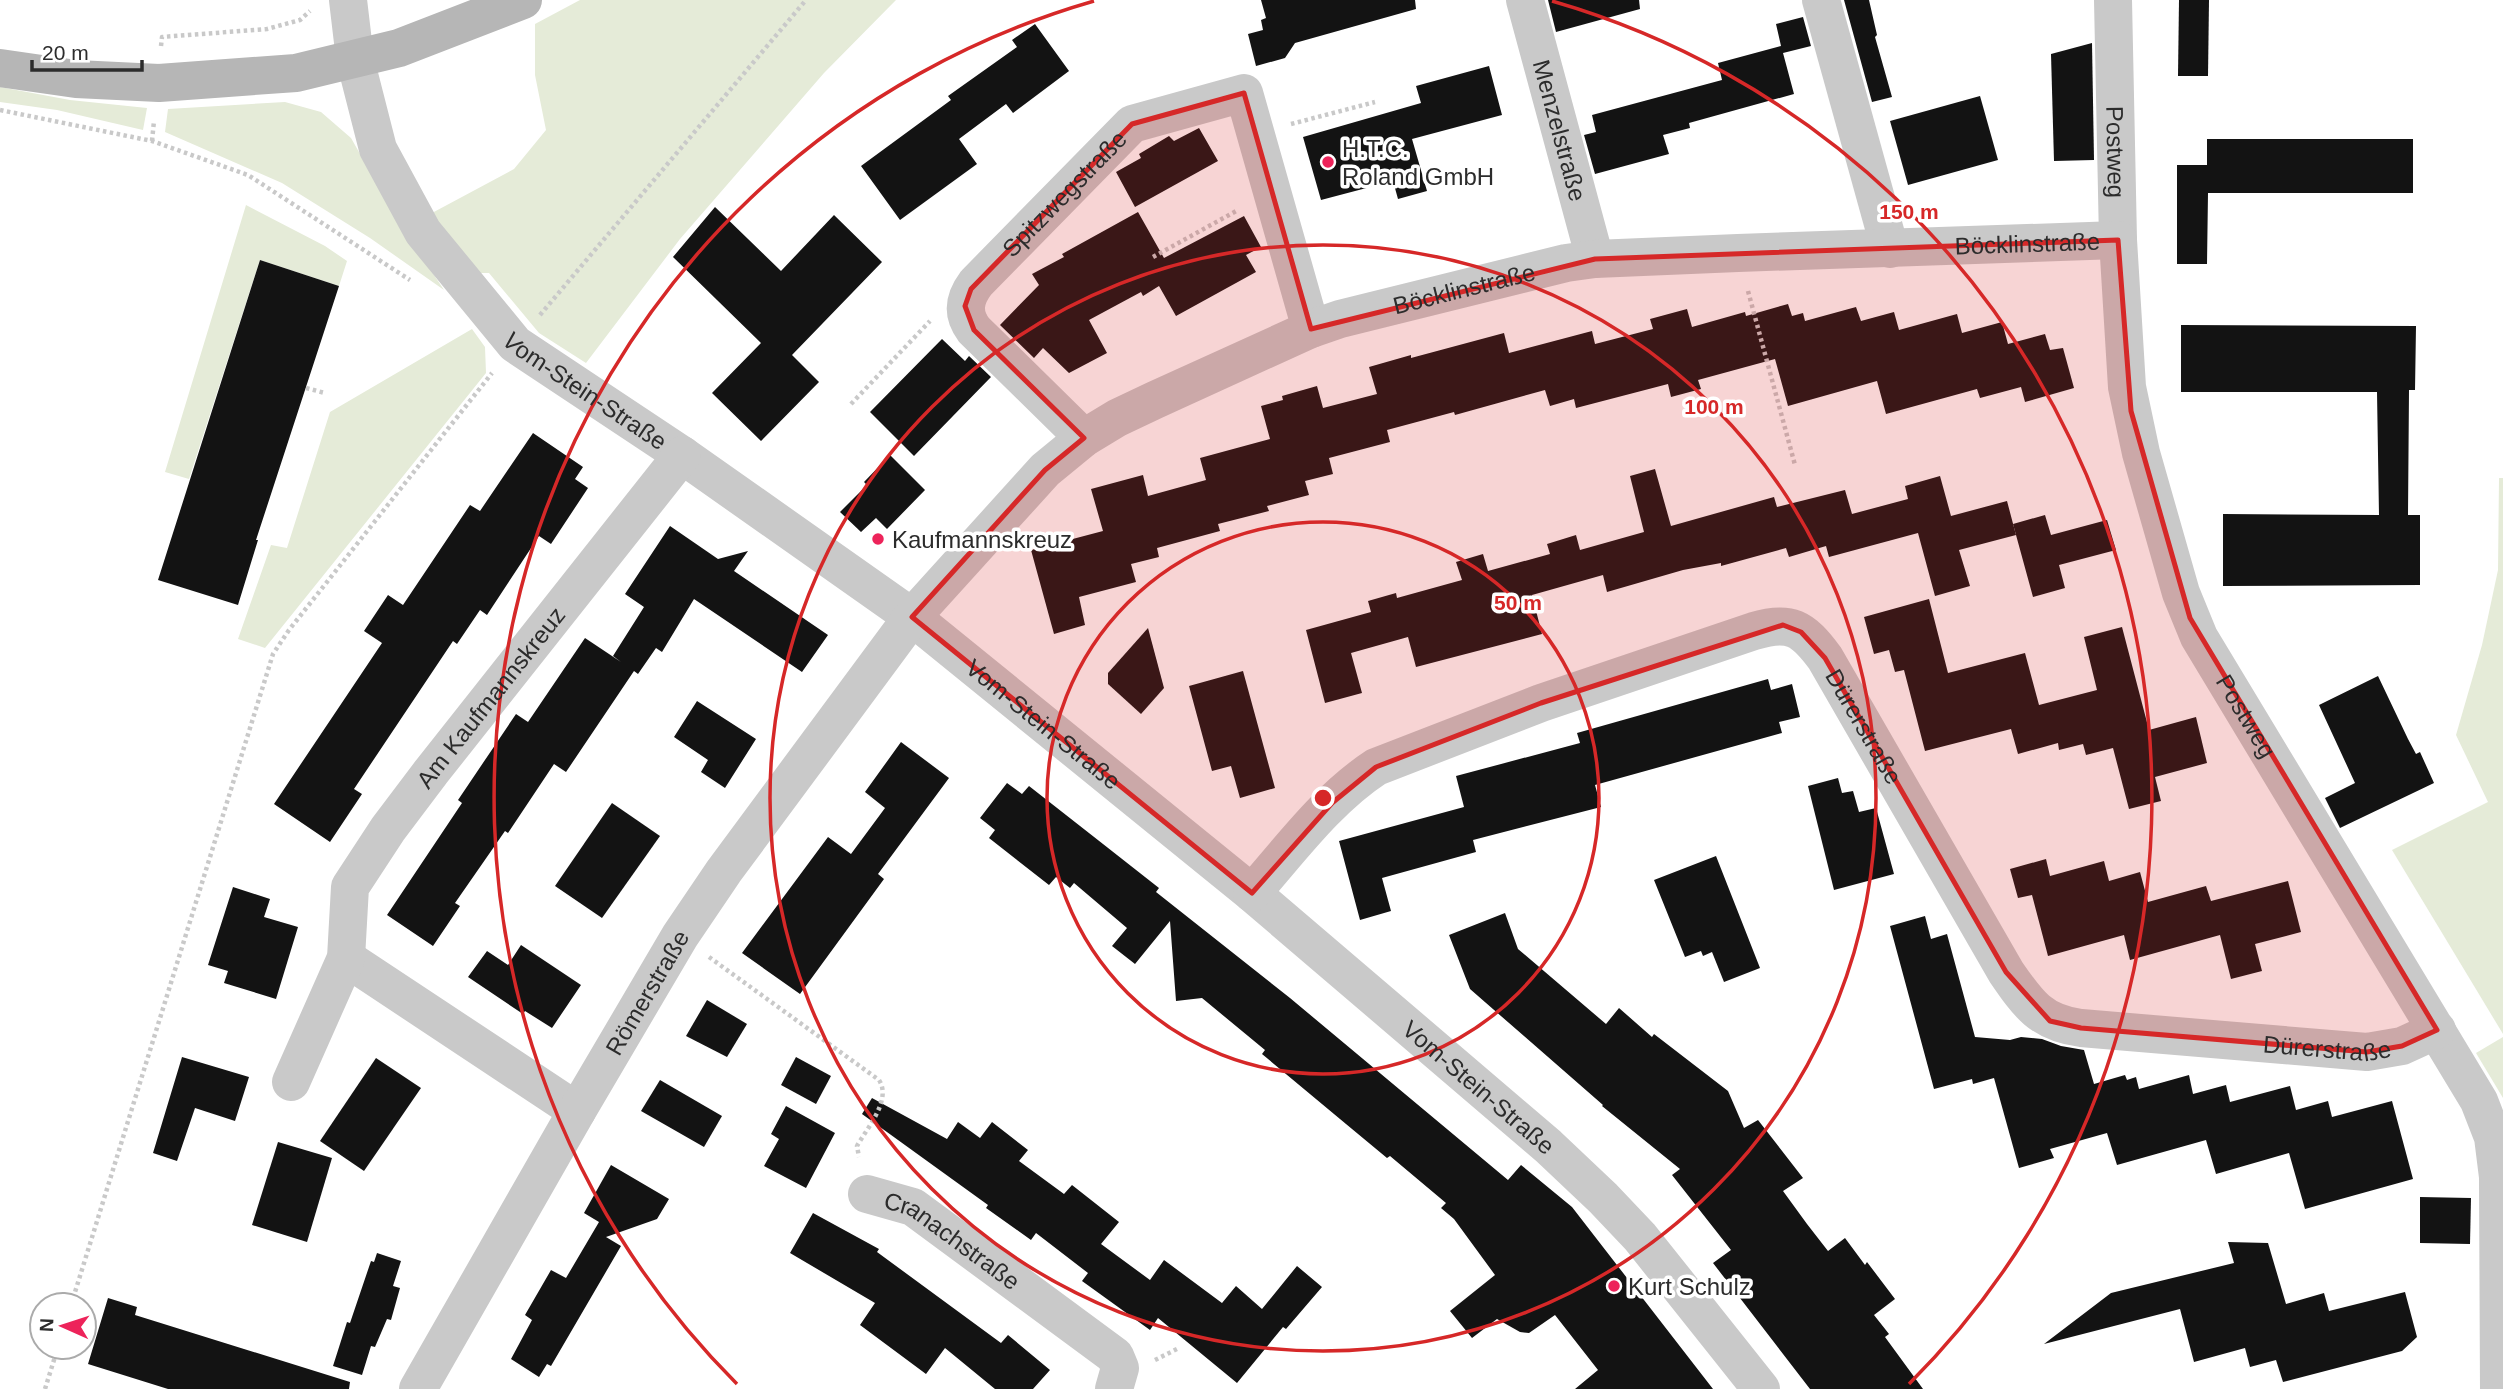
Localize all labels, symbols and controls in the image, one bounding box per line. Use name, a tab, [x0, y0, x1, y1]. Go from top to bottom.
scale bar	[32, 28, 142, 72]
text: 20 m	[42, 41, 89, 64]
street label: Menzelstraße	[1528, 57, 1592, 204]
street label: Postweg	[2102, 106, 2131, 198]
street label: Spitzwegstraße	[996, 125, 1132, 262]
place label: H.T.C. Roland GmbH	[1342, 135, 1494, 190]
marker: H.T.C. Roland GmbH	[1320, 154, 1336, 170]
text: 150 m	[1879, 200, 1939, 223]
street label: Böcklinstraße	[1954, 227, 2101, 259]
street label: Böcklinstraße	[1390, 258, 1538, 319]
street label: Vom-Stein-Straße	[498, 327, 672, 455]
text: 100 m	[1684, 395, 1744, 418]
place label: Kaufmannskreuz	[892, 526, 1072, 553]
marker: Kaufmannskreuz	[870, 531, 886, 547]
text: 50 m	[1494, 591, 1542, 614]
street label: Am Kaufmannskreuz	[411, 601, 570, 793]
street label: Vom-Stein-Straße	[961, 653, 1126, 794]
street label: Dürerstraße	[1821, 664, 1908, 789]
street label: Postweg	[2211, 669, 2282, 762]
centre of rings	[1311, 786, 1335, 810]
street label: Römerstraße	[600, 925, 694, 1060]
street label: Vom-Stein-Straße	[1398, 1015, 1560, 1159]
street label: Dürerstraße	[2262, 1030, 2393, 1066]
street label: Cranachstraße	[881, 1186, 1025, 1295]
place label: Kurt Schulz	[1628, 1273, 1751, 1300]
marker: Kurt Schulz	[1606, 1278, 1622, 1294]
north arrow	[28, 1291, 98, 1361]
text: N	[36, 1318, 57, 1333]

